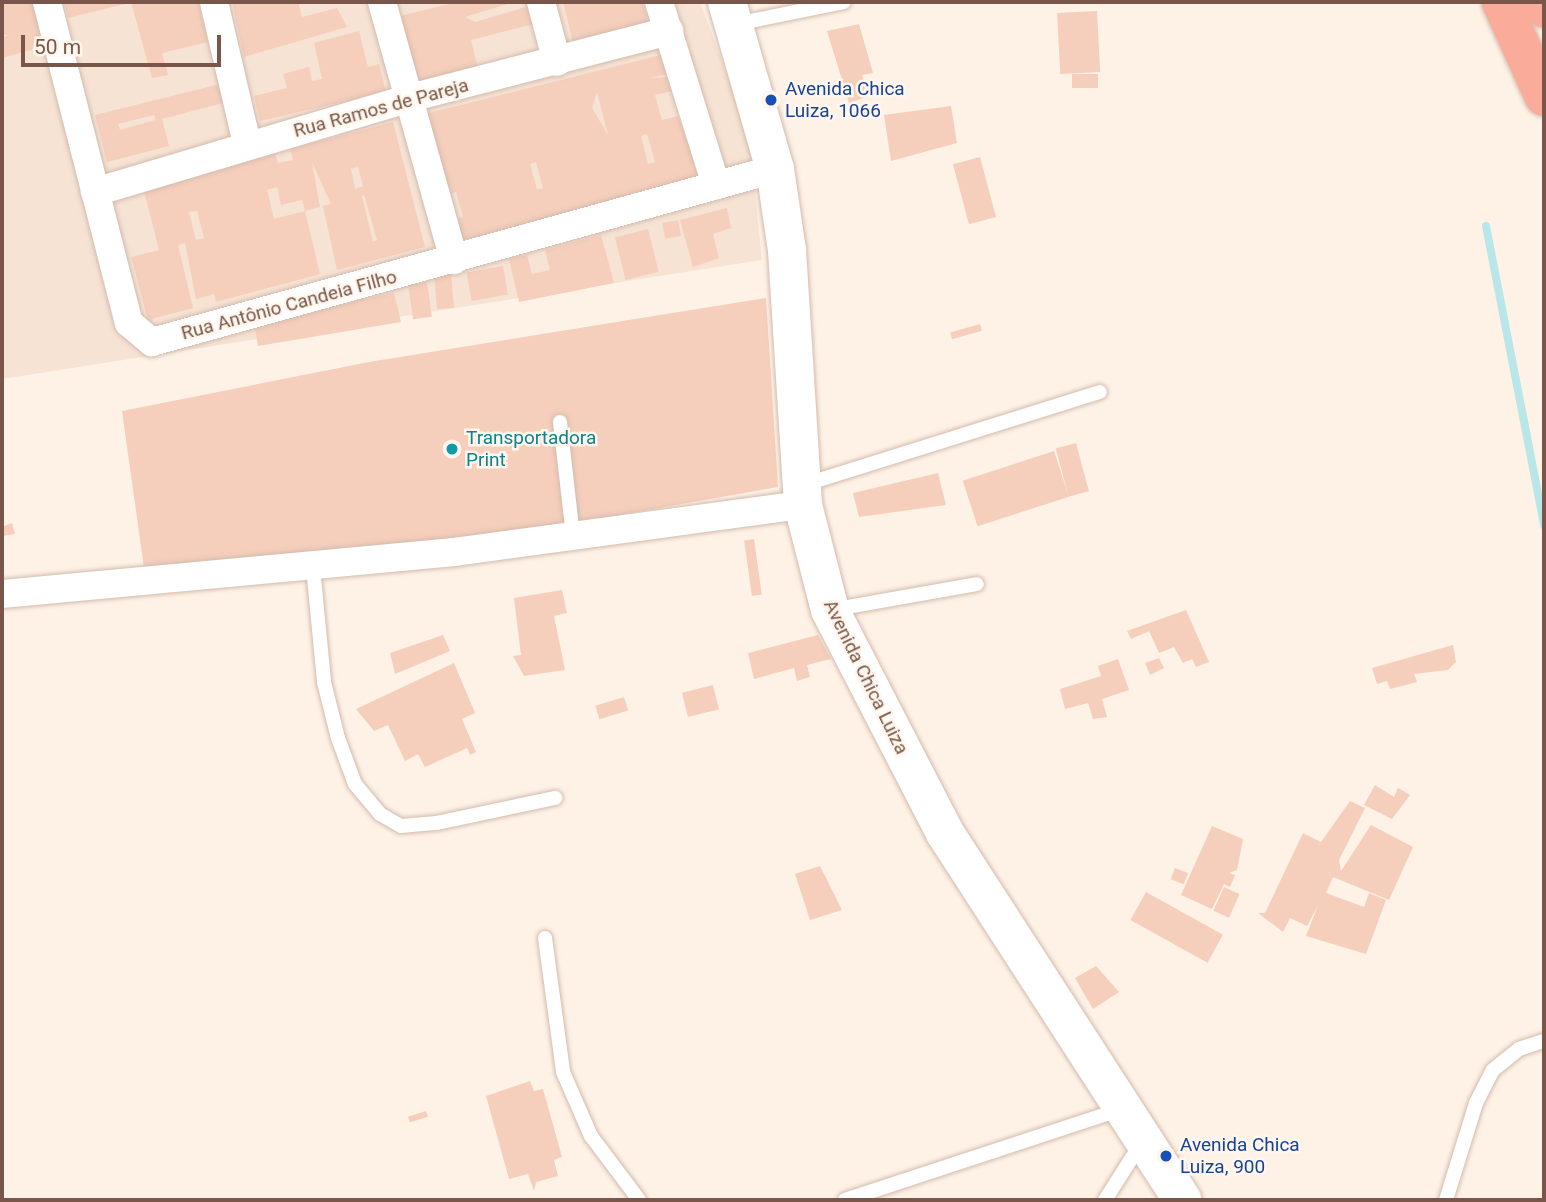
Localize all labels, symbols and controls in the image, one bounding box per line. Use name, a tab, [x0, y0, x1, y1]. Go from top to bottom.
scale bar	[24, 21, 224, 65]
text: 50 m	[34, 35, 81, 59]
street label: Rua Ramos de Pareja	[291, 74, 471, 142]
place label: Avenida Chica Luiza, 1066	[785, 78, 905, 122]
marker: Avenida Chica Luiza, 1066	[763, 92, 779, 108]
street label: Rua Antônio Candeia Filho	[179, 265, 399, 345]
place label: Transportadora Print	[466, 427, 596, 471]
marker: Transportadora Print	[444, 441, 460, 457]
street label: Avenida Chica Luiza	[819, 596, 913, 758]
place label: Avenida Chica Luiza, 900	[1180, 1134, 1300, 1178]
marker: Avenida Chica Luiza, 900	[1158, 1148, 1174, 1164]

